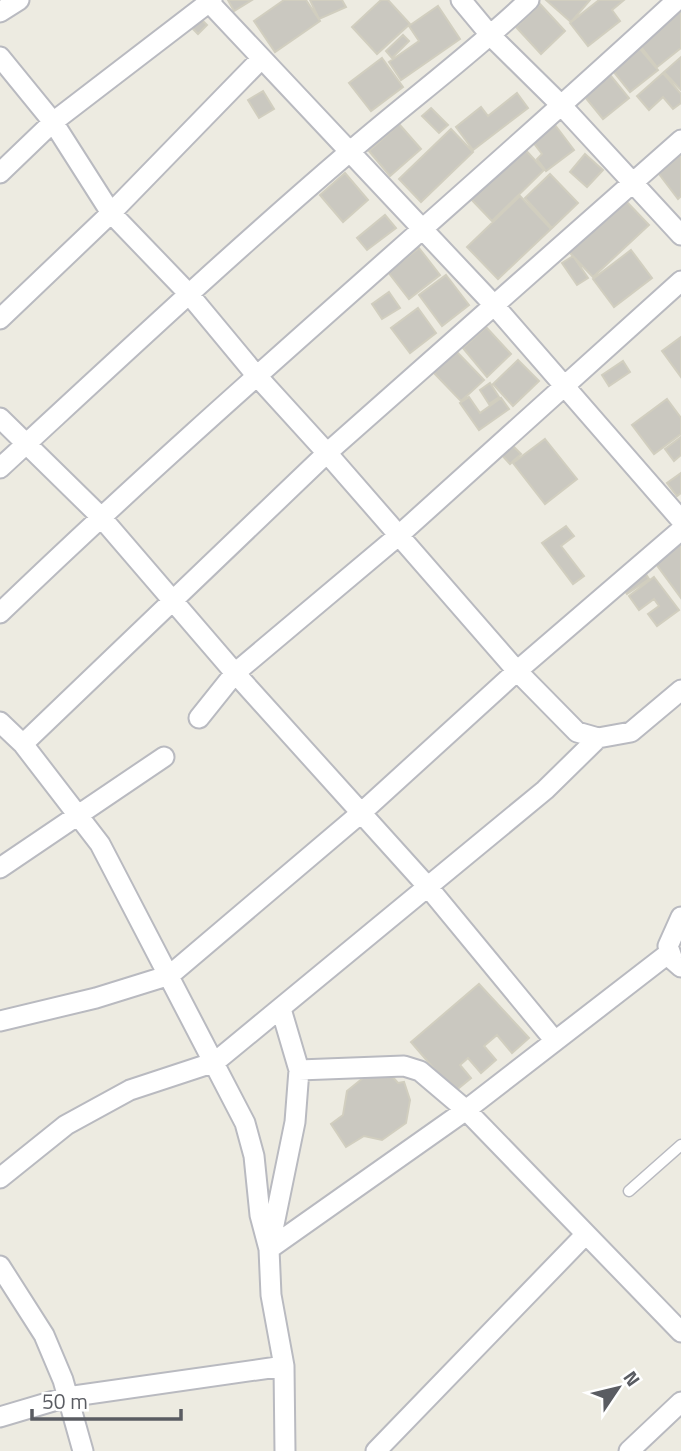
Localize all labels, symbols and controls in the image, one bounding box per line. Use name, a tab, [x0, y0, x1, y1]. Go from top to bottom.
north arrow	[583, 1353, 653, 1423]
text: N	[617, 1364, 648, 1392]
scale bar	[32, 1378, 180, 1422]
text: 50 m	[42, 1385, 88, 1417]

